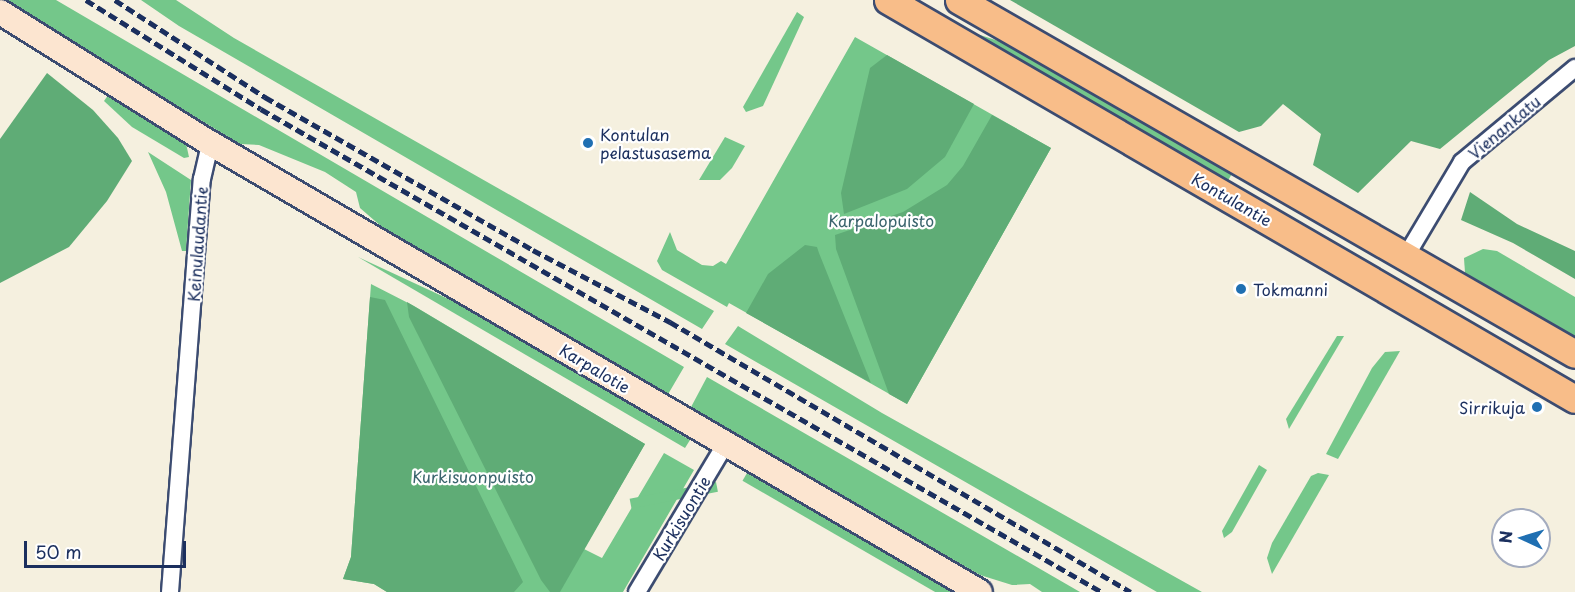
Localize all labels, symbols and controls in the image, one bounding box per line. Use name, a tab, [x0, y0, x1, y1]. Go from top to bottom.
street label: Vienankatu	[1464, 91, 1544, 163]
place label: Kontulan pelastusasema	[600, 124, 711, 162]
marker: Kontulan pelastusasema	[581, 136, 595, 150]
street label: Kontulantie	[1189, 168, 1275, 230]
street label: Keinulaudantie	[183, 186, 211, 302]
park label: Karpalopuisto	[828, 210, 934, 230]
place label: Tokmanni	[1253, 279, 1328, 299]
marker: Tokmanni	[1234, 282, 1248, 296]
street label: Karpalotie	[556, 339, 634, 397]
place label: Sirrikuja	[1459, 397, 1525, 417]
marker: Sirrikuja	[1530, 400, 1544, 414]
park label: Kurkisuonpuisto	[412, 466, 534, 486]
street label: Kurkisuontie	[648, 472, 714, 564]
north arrow	[1491, 508, 1551, 568]
scale bar	[27, 529, 189, 567]
text: N	[1493, 530, 1517, 544]
text: 50 m	[35, 538, 82, 565]

